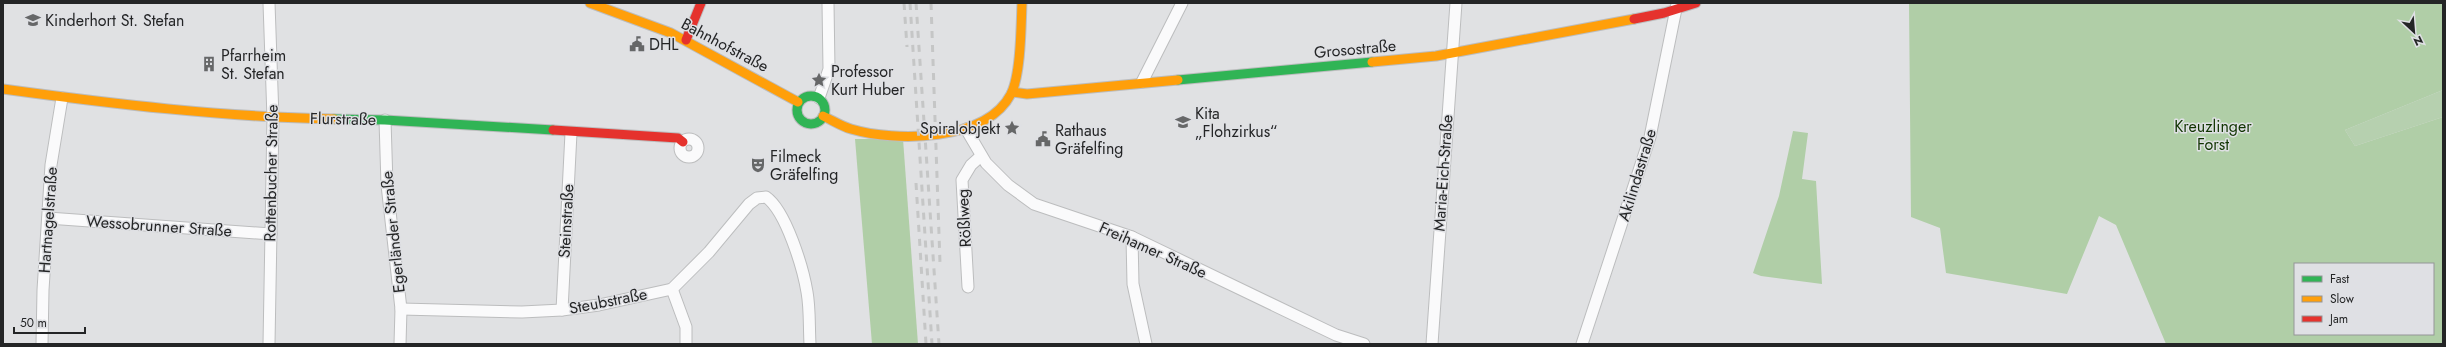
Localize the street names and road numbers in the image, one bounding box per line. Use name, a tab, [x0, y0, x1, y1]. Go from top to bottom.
street label: Bahnhofstraße	[677, 12, 773, 78]
street label: Grosostraße	[1313, 34, 1397, 64]
street label: Rottenbucher Straße	[258, 104, 284, 242]
street label: Flurstraße	[310, 107, 376, 131]
street label: Maria-Eich-Straße	[1427, 114, 1459, 232]
street label: Akilindastraße	[1612, 126, 1662, 224]
street label: Hartnagelstraße	[33, 166, 63, 274]
street label: Egerländer Straße	[375, 170, 411, 294]
street label: Steinstraße	[553, 183, 579, 259]
street label: Rößlweg	[951, 188, 977, 248]
street label: Wessobrunner Straße	[85, 209, 233, 243]
street label: Freihamer Straße	[1096, 216, 1210, 284]
street label: Steubstraße	[567, 282, 649, 320]

